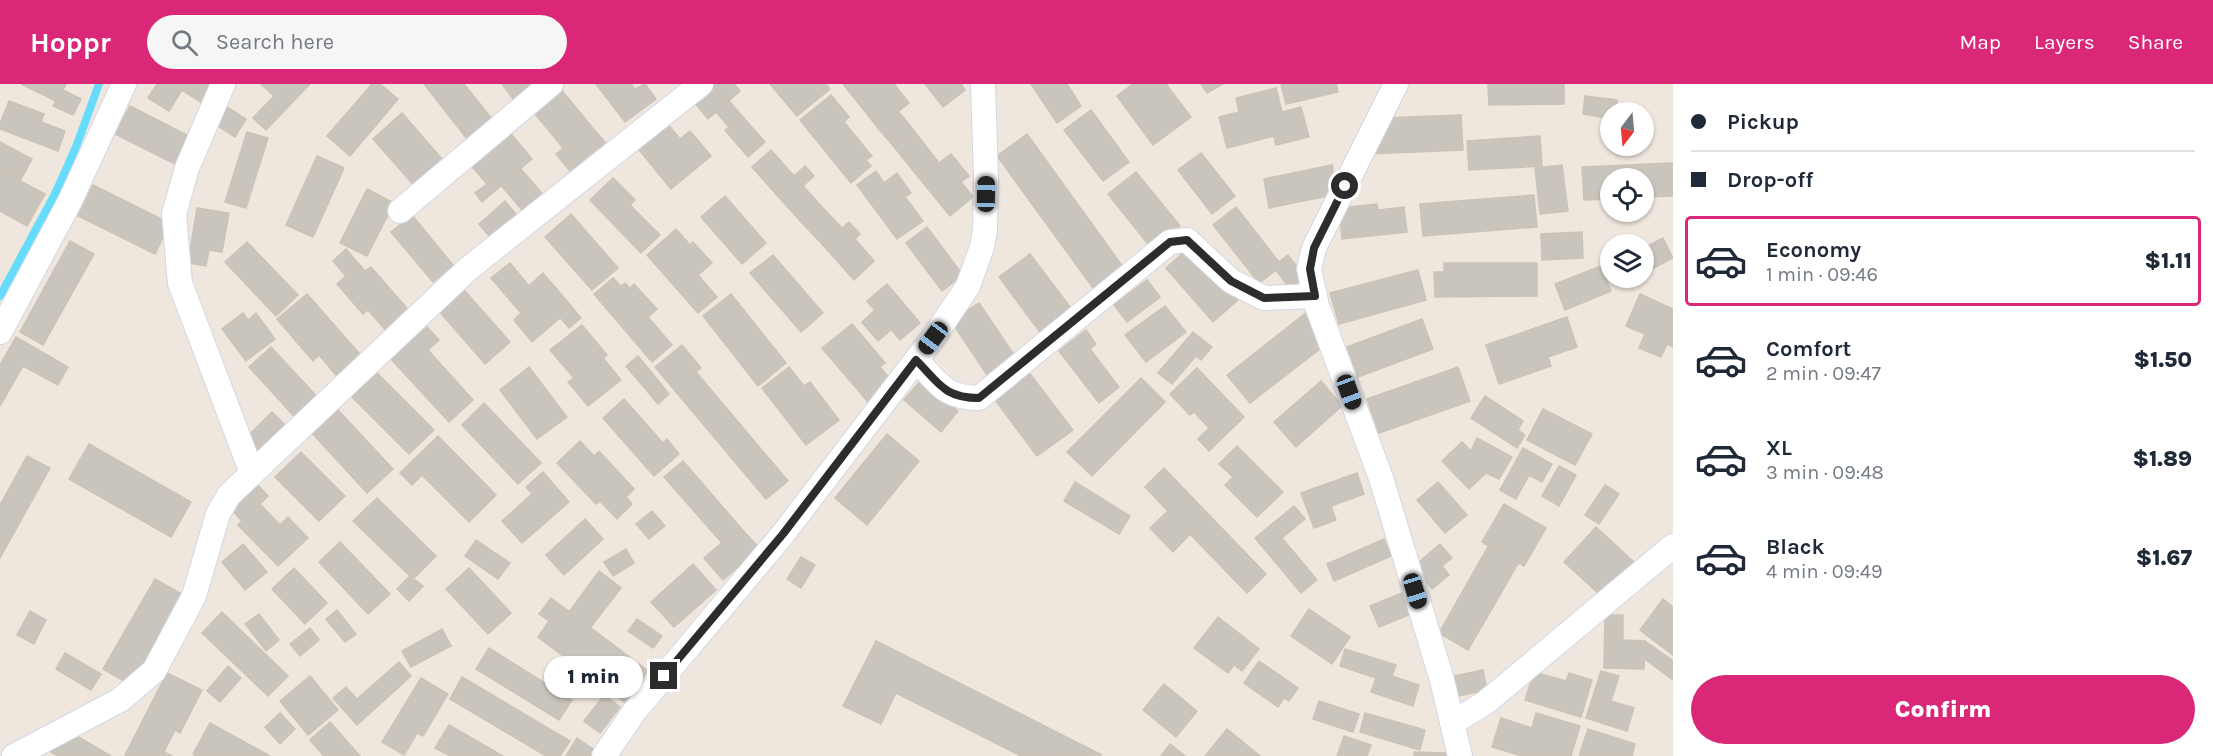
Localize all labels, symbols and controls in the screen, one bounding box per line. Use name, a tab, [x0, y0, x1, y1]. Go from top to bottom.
search box	[147, 15, 567, 69]
text: Hoppr	[30, 26, 111, 59]
icon: search	[168, 26, 201, 59]
text: Search here	[216, 29, 334, 55]
text: Map	[1959, 30, 2001, 54]
text: Layers	[2034, 30, 2095, 54]
text: Share	[2128, 30, 2183, 54]
north arrow	[1600, 102, 1654, 156]
map controls	[1600, 102, 1654, 288]
text: Pickup	[1727, 109, 1799, 135]
text: Drop-off	[1727, 167, 1813, 193]
button: locate	[1600, 168, 1654, 222]
route start	[1331, 172, 1358, 199]
car	[977, 176, 995, 212]
button: layers	[1600, 234, 1654, 288]
icon: car	[1694, 234, 1748, 288]
text: Economy	[1766, 237, 1861, 263]
text: $1.11	[2145, 248, 2192, 274]
text: 1 min · 09:46	[1766, 263, 1878, 286]
car	[915, 318, 951, 358]
icon: car	[1694, 333, 1748, 387]
text: Comfort	[1766, 336, 1851, 362]
text: $1.50	[2133, 347, 2192, 373]
text: 2 min · 09:47	[1766, 362, 1881, 385]
car	[1334, 372, 1364, 412]
icon: car	[1694, 432, 1748, 486]
text: XL	[1766, 435, 1792, 461]
text: $1.89	[2132, 446, 2192, 472]
text: 3 min · 09:48	[1766, 461, 1884, 484]
icon: car	[1694, 531, 1748, 585]
text: Black	[1766, 534, 1825, 560]
text: $1.67	[2136, 545, 2192, 571]
text: 4 min · 09:49	[1766, 560, 1883, 583]
car	[1401, 571, 1429, 611]
callout: 1 min	[544, 655, 643, 697]
route end	[650, 662, 677, 689]
text: 1 min	[567, 665, 620, 688]
button: Confirm	[1691, 675, 2195, 744]

